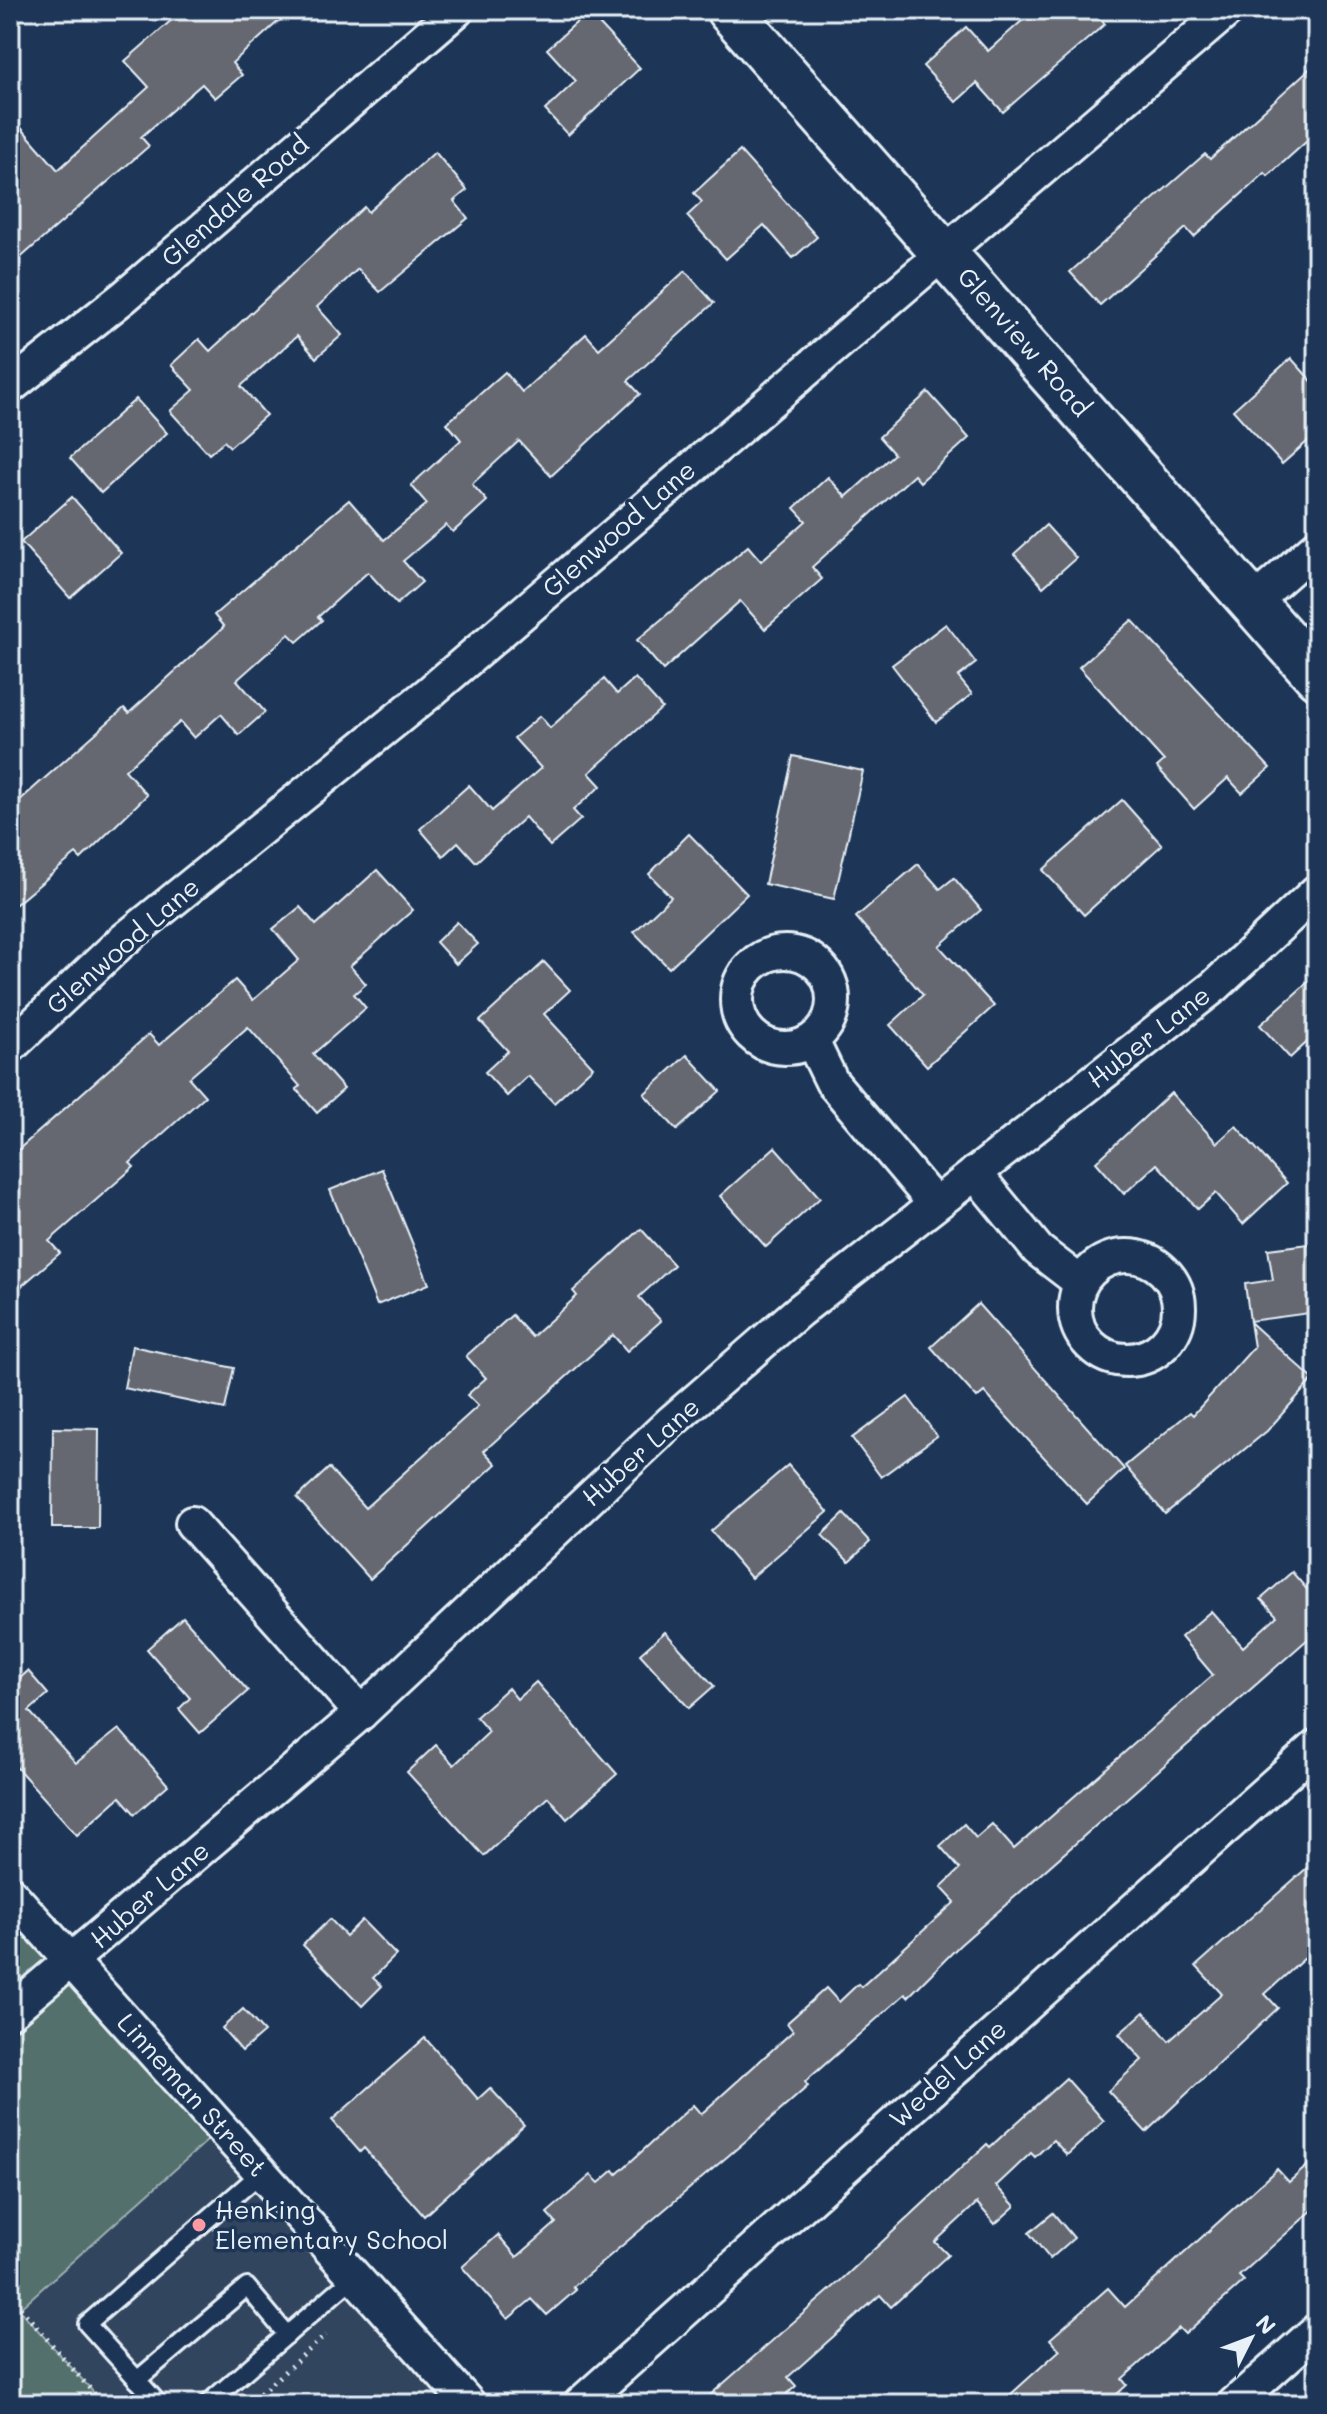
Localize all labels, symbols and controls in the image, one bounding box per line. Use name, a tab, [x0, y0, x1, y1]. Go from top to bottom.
street label: Glendale Road	[153, 127, 315, 274]
street label: Glenview Road	[950, 259, 1099, 423]
street label: Glenwood Lane	[535, 452, 702, 604]
street label: Glenwood Lane	[39, 869, 206, 1021]
street label: Huber Lane	[1080, 978, 1217, 1095]
street label: Huber Lane	[574, 1389, 706, 1513]
street label: Huber Lane	[83, 1833, 216, 1955]
street label: Linneman Street	[110, 2005, 275, 2183]
street label: Wedel Lane	[881, 2012, 1013, 2135]
place label: Henking Elementary School	[215, 2192, 448, 2256]
marker: Henking Elementary School	[190, 2216, 208, 2234]
north arrow	[1211, 2298, 1291, 2378]
text: N	[1250, 2308, 1283, 2340]

